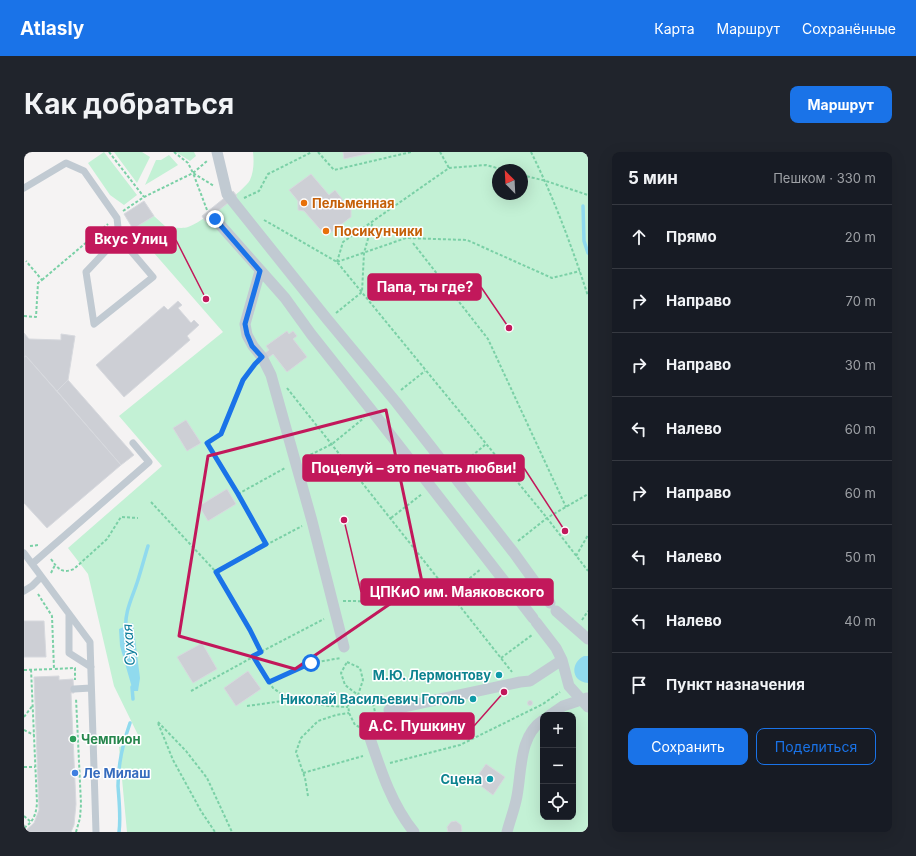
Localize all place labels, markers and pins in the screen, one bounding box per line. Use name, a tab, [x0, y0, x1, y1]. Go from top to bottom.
place label: Пельменная	[312, 195, 395, 211]
marker: Пельменная	[299, 198, 309, 208]
place label: Посикунчики	[334, 223, 423, 239]
marker: Посикунчики	[321, 226, 331, 236]
callout: Вкус Улиц	[86, 227, 176, 253]
callout: Папа, ты где?	[368, 274, 481, 300]
callout: Поцелуй – это печать любви!	[303, 455, 524, 481]
callout: ЦПКиО им. Маяковского	[361, 579, 553, 605]
place label: М.Ю. Лермонтову	[373, 667, 491, 683]
marker: М.Ю. Лермонтову	[494, 670, 504, 680]
place label: Николай Васильевич Гоголь	[280, 691, 465, 707]
marker: Николай Васильевич Гоголь	[468, 694, 478, 704]
callout: А.С. Пушкину	[360, 713, 474, 739]
place label: Чемпион	[81, 731, 141, 747]
marker: Чемпион	[68, 734, 78, 744]
place label: Ле Милаш	[83, 765, 150, 781]
marker: Ле Милаш	[70, 768, 80, 778]
place label: Сцена	[440, 771, 482, 787]
marker: Сцена	[485, 774, 495, 784]

